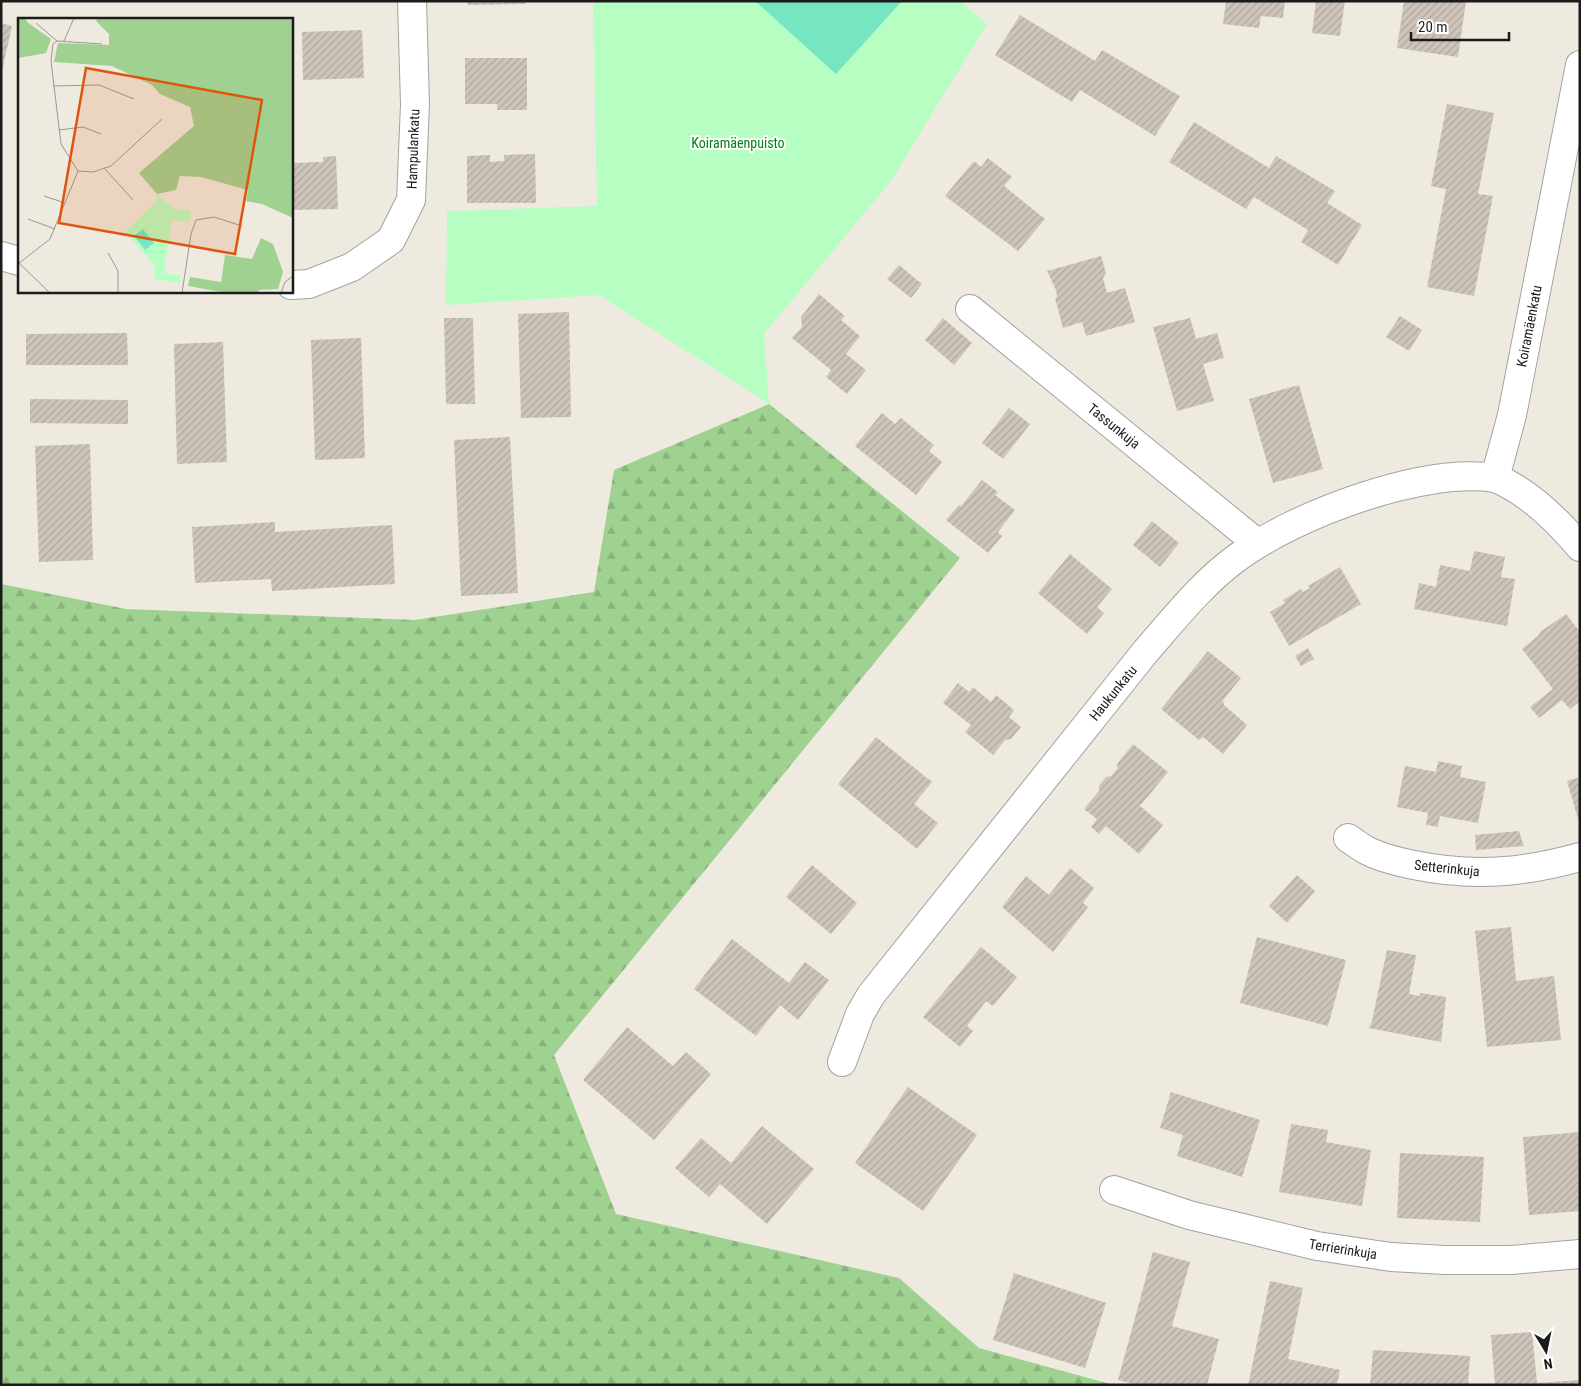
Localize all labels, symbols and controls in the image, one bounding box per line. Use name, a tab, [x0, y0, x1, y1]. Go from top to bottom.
scale bar	[1411, 10, 1508, 42]
inset map	[18, 18, 292, 292]
text: 20 m	[1418, 18, 1448, 36]
street label: Hampulankatu	[404, 109, 422, 189]
park label: Koiramäenpuisto	[691, 135, 785, 151]
street label: Koiramäenkatu	[1513, 284, 1545, 368]
street label: Tassunkuja	[1085, 400, 1143, 452]
street label: Haukunkatu	[1086, 662, 1140, 724]
street label: Setterinkuja	[1413, 857, 1481, 879]
street label: Terrierinkuja	[1308, 1236, 1378, 1262]
north arrow	[1521, 1326, 1571, 1376]
text: N	[1543, 1355, 1554, 1372]

